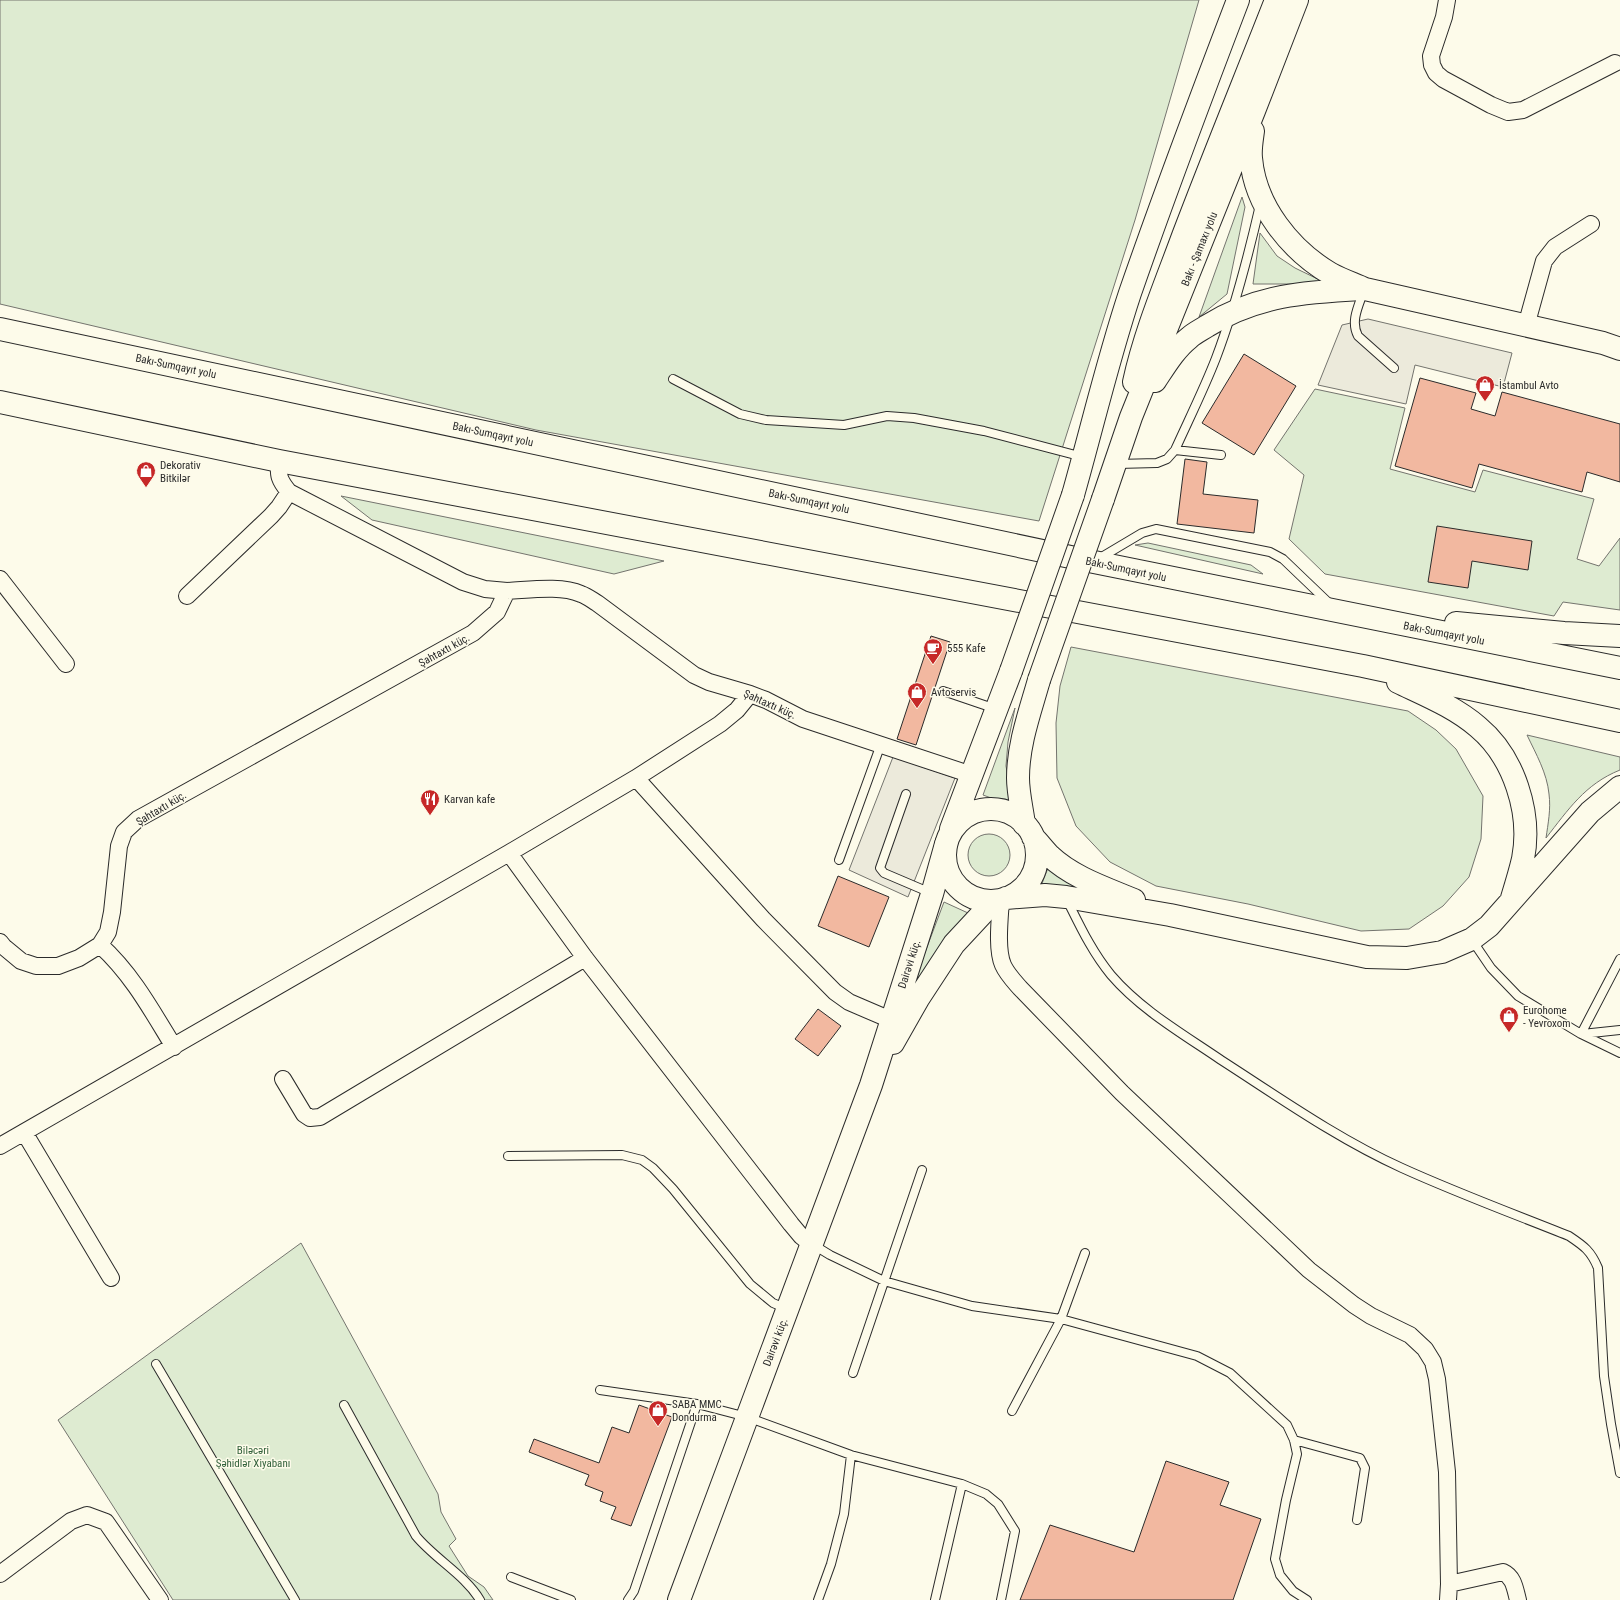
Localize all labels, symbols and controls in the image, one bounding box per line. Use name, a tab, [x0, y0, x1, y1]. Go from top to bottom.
street label: Bakı - Şamaxı yolu	[1179, 210, 1220, 288]
street label: Bakı-Sumqayıt yolu	[134, 352, 218, 381]
shop icon: İstambul Avto	[1474, 374, 1496, 402]
place label: İstambul Avto	[1499, 379, 1559, 392]
street label: Bakı-Sumqayıt yolu	[451, 420, 535, 449]
place label: Dekorativ Bitkilər	[160, 459, 201, 485]
shop icon: Dekorativ Bitkilər	[135, 460, 157, 488]
street label: Bakı-Sumqayıt yolu	[767, 487, 851, 516]
street label: Bakı-Sumqayıt yolu	[1084, 555, 1168, 584]
street label: Bakı-Sumqayıt yolu	[1402, 619, 1486, 648]
street label: Şahtaxtı küç.	[416, 631, 472, 670]
cafe icon: 555 Kafe	[922, 637, 944, 665]
place label: 555 Kafe	[947, 642, 986, 655]
shop icon: Avtoservis	[906, 681, 928, 709]
place label: Avtoservis	[931, 686, 976, 699]
street label: Şahtaxtı küç.	[741, 687, 798, 722]
street label: Şahtaxtı küç.	[134, 788, 189, 828]
restaurant icon: Karvan kafe	[419, 788, 441, 816]
place label: Karvan kafe	[444, 793, 495, 806]
street label: Dairəvi küç.	[895, 938, 923, 990]
place label: Eurohome - Yevroxom	[1523, 1004, 1571, 1030]
shop icon: Eurohome - Yevroxom	[1498, 1005, 1520, 1033]
street label: Dairəvi küç.	[760, 1316, 791, 1368]
place label: SABA MMC Dondurma	[672, 1398, 722, 1424]
shop icon: SABA MMC Dondurma	[647, 1399, 669, 1427]
park label: Biləcəri Şəhidlər Xiyabanı	[216, 1444, 290, 1470]

